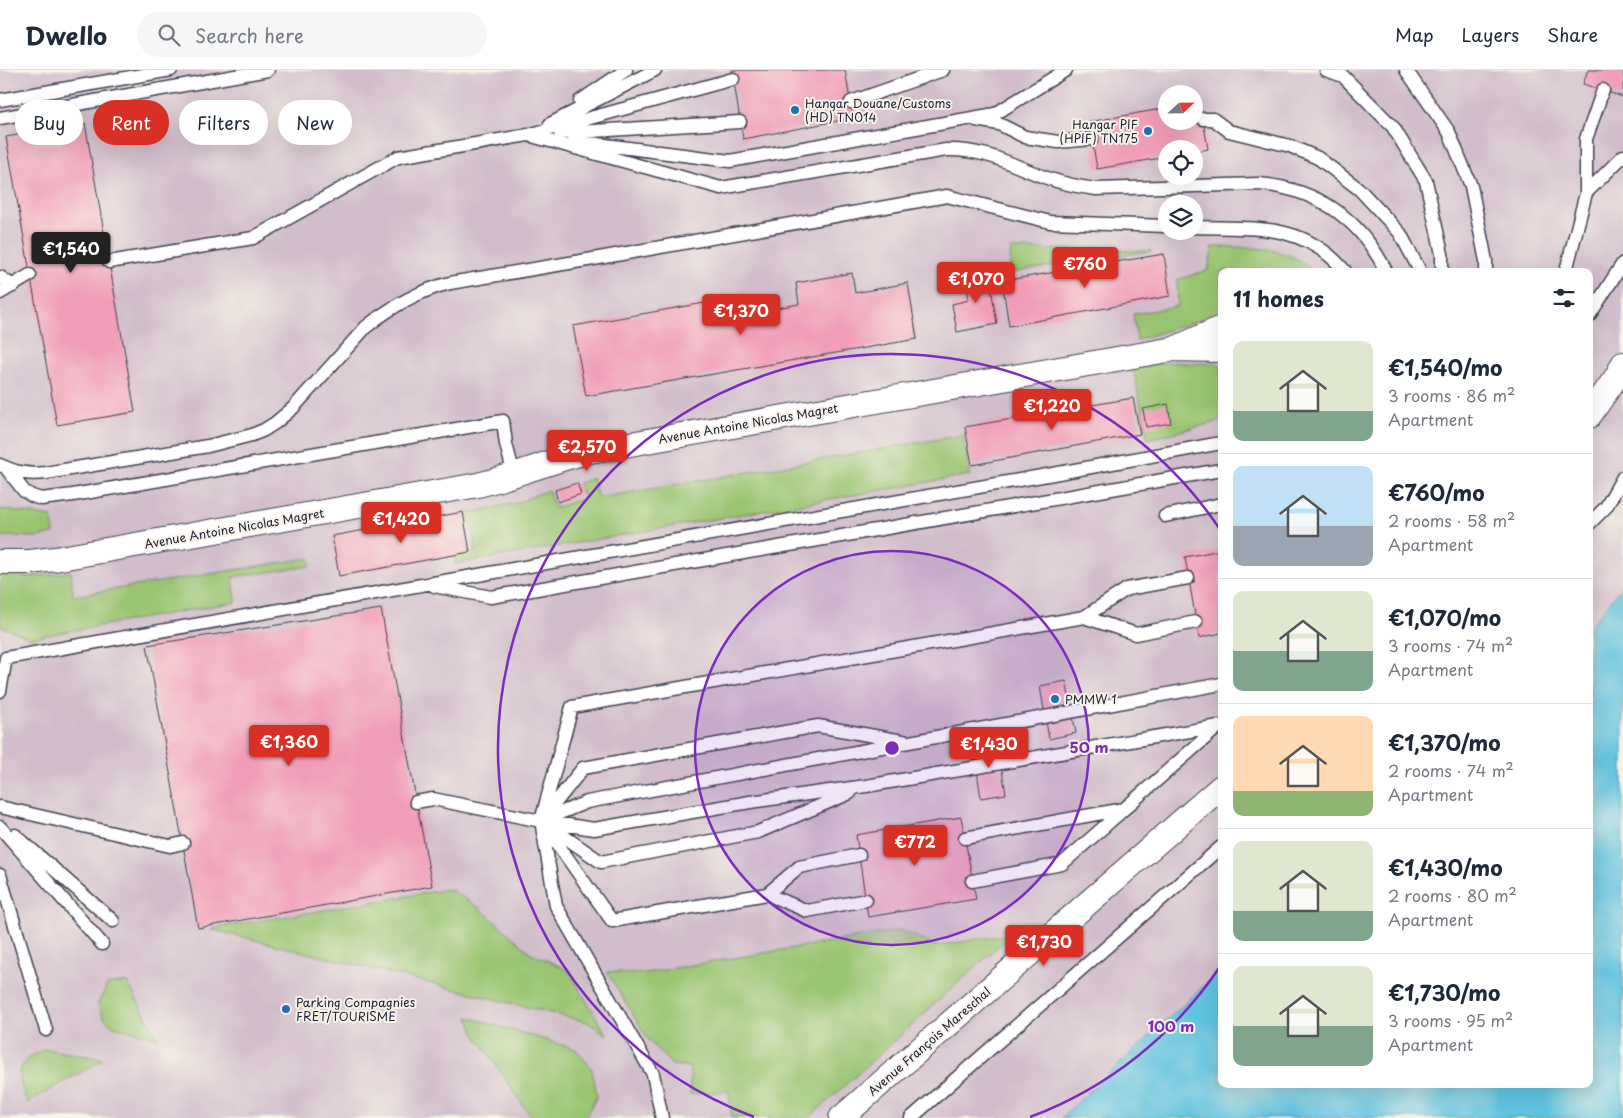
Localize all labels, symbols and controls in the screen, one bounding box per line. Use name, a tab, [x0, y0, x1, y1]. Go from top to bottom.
search box	[137, 12, 487, 57]
text: Dwello	[25, 17, 107, 53]
icon: search	[155, 21, 183, 49]
text: Search here	[195, 21, 304, 49]
text: Map	[1395, 21, 1434, 48]
text: Layers	[1462, 21, 1519, 48]
text: Share	[1547, 21, 1598, 48]
north arrow	[1158, 85, 1202, 130]
map controls	[1158, 85, 1203, 240]
place label: Hangar Douane/Customs (HD) TN014	[805, 94, 951, 126]
chip: Buy	[15, 100, 83, 145]
chip: Rent	[93, 100, 169, 145]
chip: Filters	[179, 100, 268, 145]
chip: New	[278, 100, 352, 145]
marker: Hangar Douane/Customs (HD) TN014	[789, 104, 801, 116]
place label: Hangar PIF (HPIF) TN175	[1059, 115, 1138, 147]
marker: Hangar PIF (HPIF) TN175	[1142, 125, 1154, 137]
button: locate	[1158, 140, 1203, 185]
button: layers	[1158, 195, 1203, 240]
pin: €1,540	[30, 232, 112, 274]
text: €1,540	[42, 236, 100, 260]
pin: €760	[1055, 246, 1115, 289]
text: €760	[1063, 251, 1107, 275]
pin: €1,070	[935, 262, 1017, 304]
text: €1,070	[948, 266, 1004, 290]
text: 11 homes	[1233, 282, 1324, 314]
icon: filters	[1550, 284, 1578, 312]
pin: €1,370	[700, 294, 782, 336]
text: €1,370	[713, 298, 769, 322]
text: €1,540/mo	[1388, 351, 1502, 383]
icon: home	[1273, 361, 1333, 421]
text: 3 rooms · 86 m²	[1388, 383, 1515, 407]
pin: €1,220	[1011, 388, 1093, 431]
text: €1,220	[1023, 393, 1081, 417]
street label: Avenue Antoine Nicolas Magret	[657, 398, 840, 448]
text: Apartment	[1388, 407, 1473, 431]
pin: €2,570	[546, 430, 628, 472]
text: €2,570	[558, 434, 616, 458]
text: €760/mo	[1388, 476, 1485, 508]
icon: home	[1273, 486, 1333, 546]
pin: €1,420	[360, 502, 442, 544]
street label: Avenue Antoine Nicolas Magret	[143, 503, 326, 553]
text: €1,420	[372, 506, 430, 530]
text: 2 rooms · 58 m²	[1388, 508, 1515, 532]
text: Apartment	[1388, 532, 1473, 556]
text: €1,070/mo	[1388, 601, 1501, 633]
icon: home	[1273, 611, 1333, 671]
text: 3 rooms · 74 m²	[1388, 633, 1513, 657]
text: Apartment	[1388, 657, 1473, 681]
place label: PMMW 1	[1065, 690, 1117, 708]
marker: PMMW 1	[1049, 693, 1061, 705]
pin: €1,360	[248, 724, 330, 767]
pin: €1,430	[948, 726, 1030, 769]
text: €1,370/mo	[1388, 726, 1500, 758]
text: €1,360	[260, 729, 318, 753]
text: €1,430	[960, 731, 1018, 755]
text: 50 m	[1070, 735, 1108, 758]
icon: home	[1273, 736, 1333, 796]
centre of rings	[883, 739, 901, 757]
text: 2 rooms · 74 m²	[1388, 758, 1514, 782]
text: Apartment	[1388, 782, 1473, 806]
pin: €772	[885, 824, 945, 867]
text: €772	[894, 829, 936, 853]
text: €1,430/mo	[1388, 851, 1503, 883]
icon: home	[1273, 861, 1333, 921]
text: 2 rooms · 80 m²	[1388, 883, 1517, 907]
text: Apartment	[1388, 907, 1473, 931]
pin: €1,730	[1003, 924, 1085, 967]
text: €1,730	[1016, 929, 1072, 953]
text: €1,730/mo	[1388, 976, 1500, 1008]
street label: Avenue François Mareschal	[864, 983, 994, 1099]
icon: home	[1273, 986, 1333, 1046]
place label: Parking Compagnies FRET/TOURISME	[296, 993, 416, 1025]
marker: Parking Compagnies FRET/TOURISME	[280, 1003, 292, 1015]
text: 3 rooms · 95 m²	[1388, 1008, 1513, 1032]
text: 100 m	[1148, 1014, 1194, 1037]
text: Apartment	[1388, 1032, 1473, 1056]

